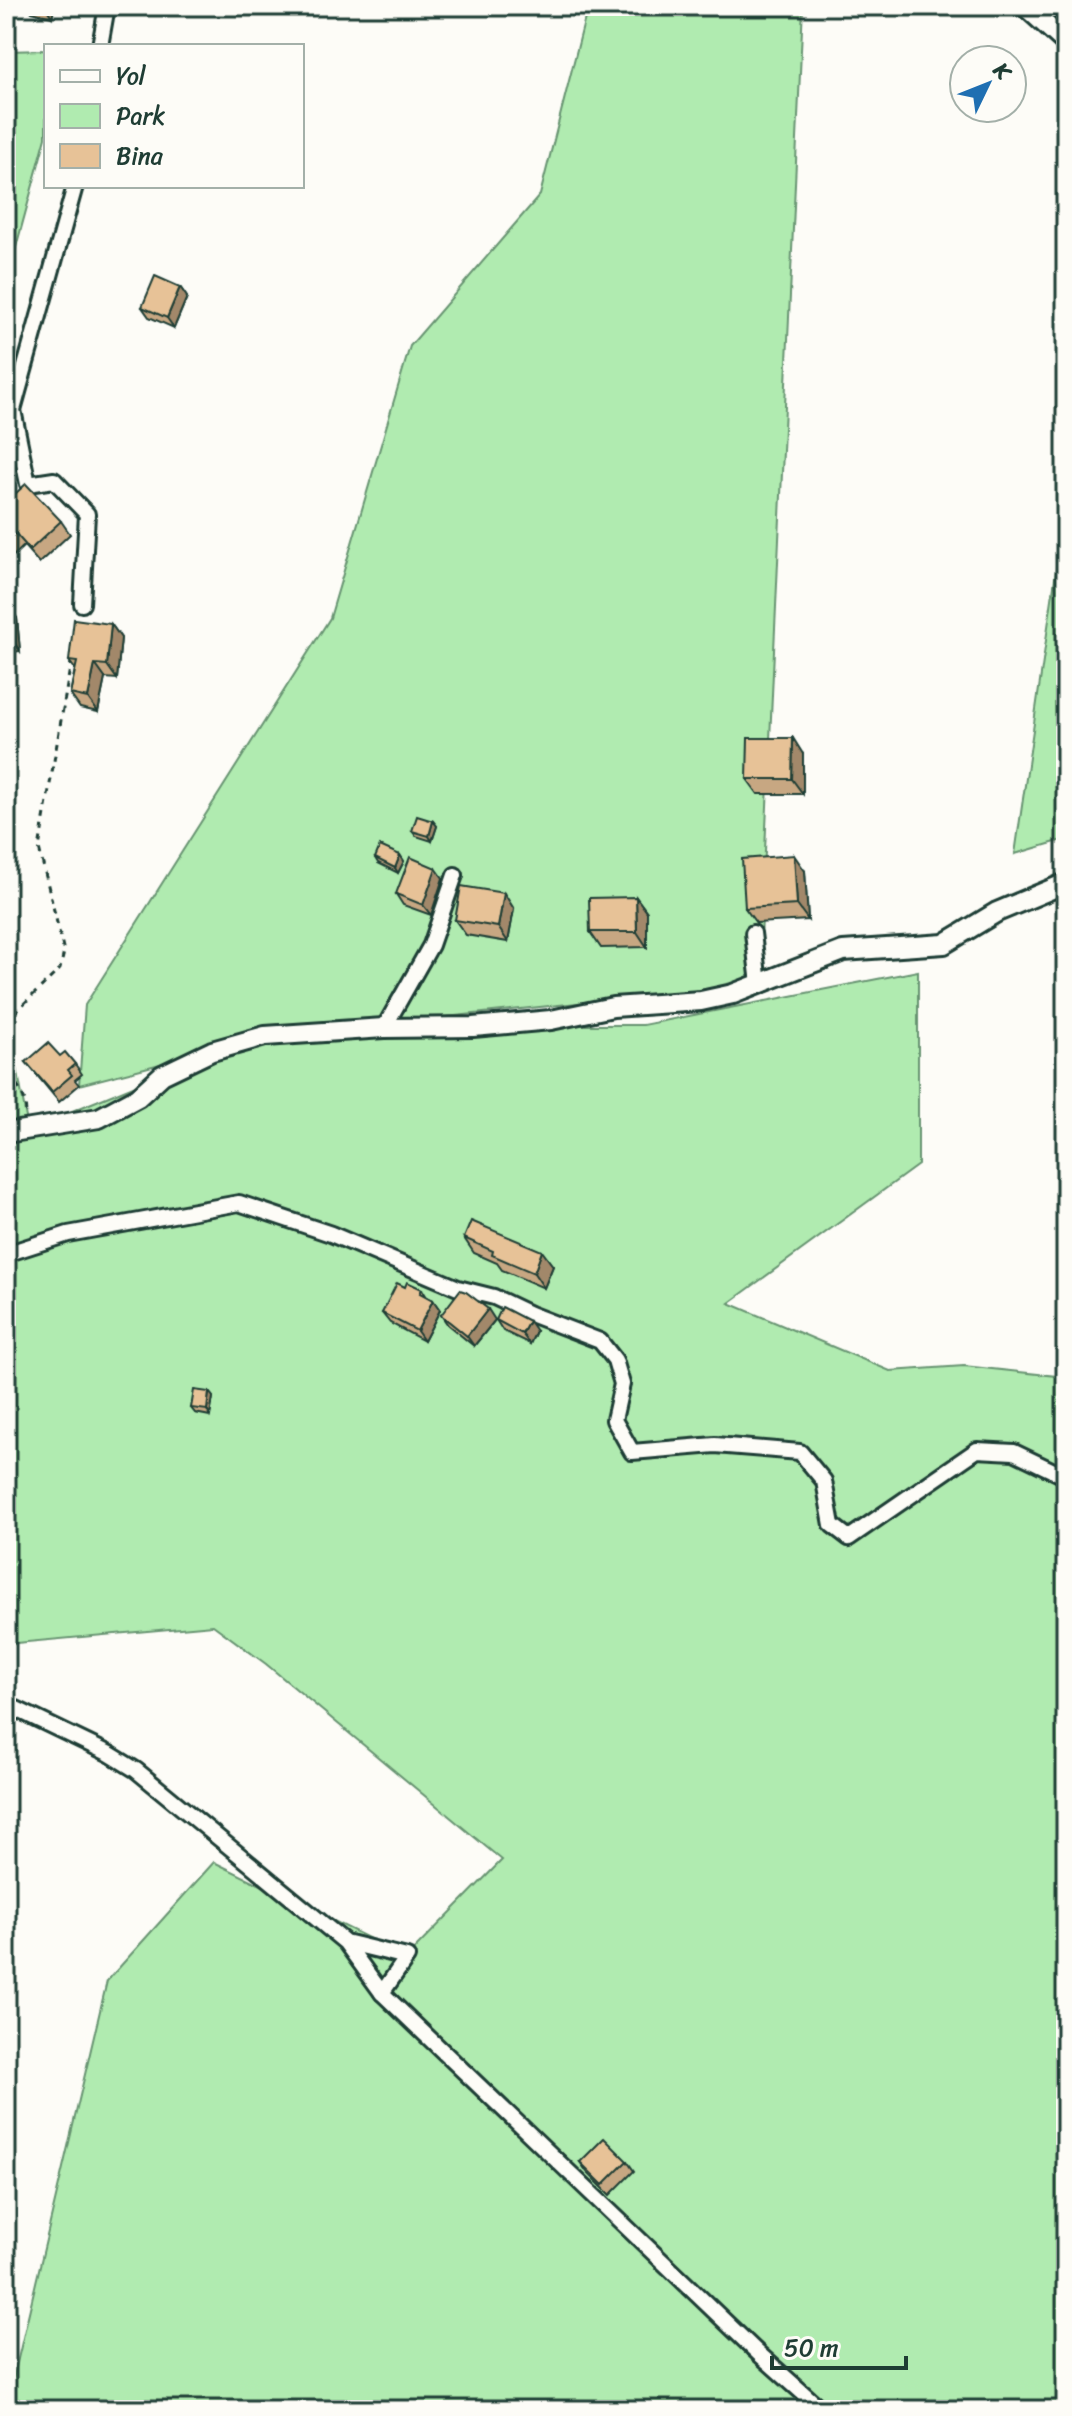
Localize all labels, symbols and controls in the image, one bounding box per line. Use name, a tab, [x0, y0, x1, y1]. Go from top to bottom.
legend	[44, 44, 304, 188]
north arrow	[948, 44, 1028, 124]
text: K	[983, 52, 1022, 90]
text: Yol	[116, 55, 147, 97]
text: Park	[116, 95, 165, 137]
text: Bina	[116, 135, 164, 177]
scale bar	[772, 2320, 906, 2370]
text: 50 m	[784, 2327, 839, 2369]

